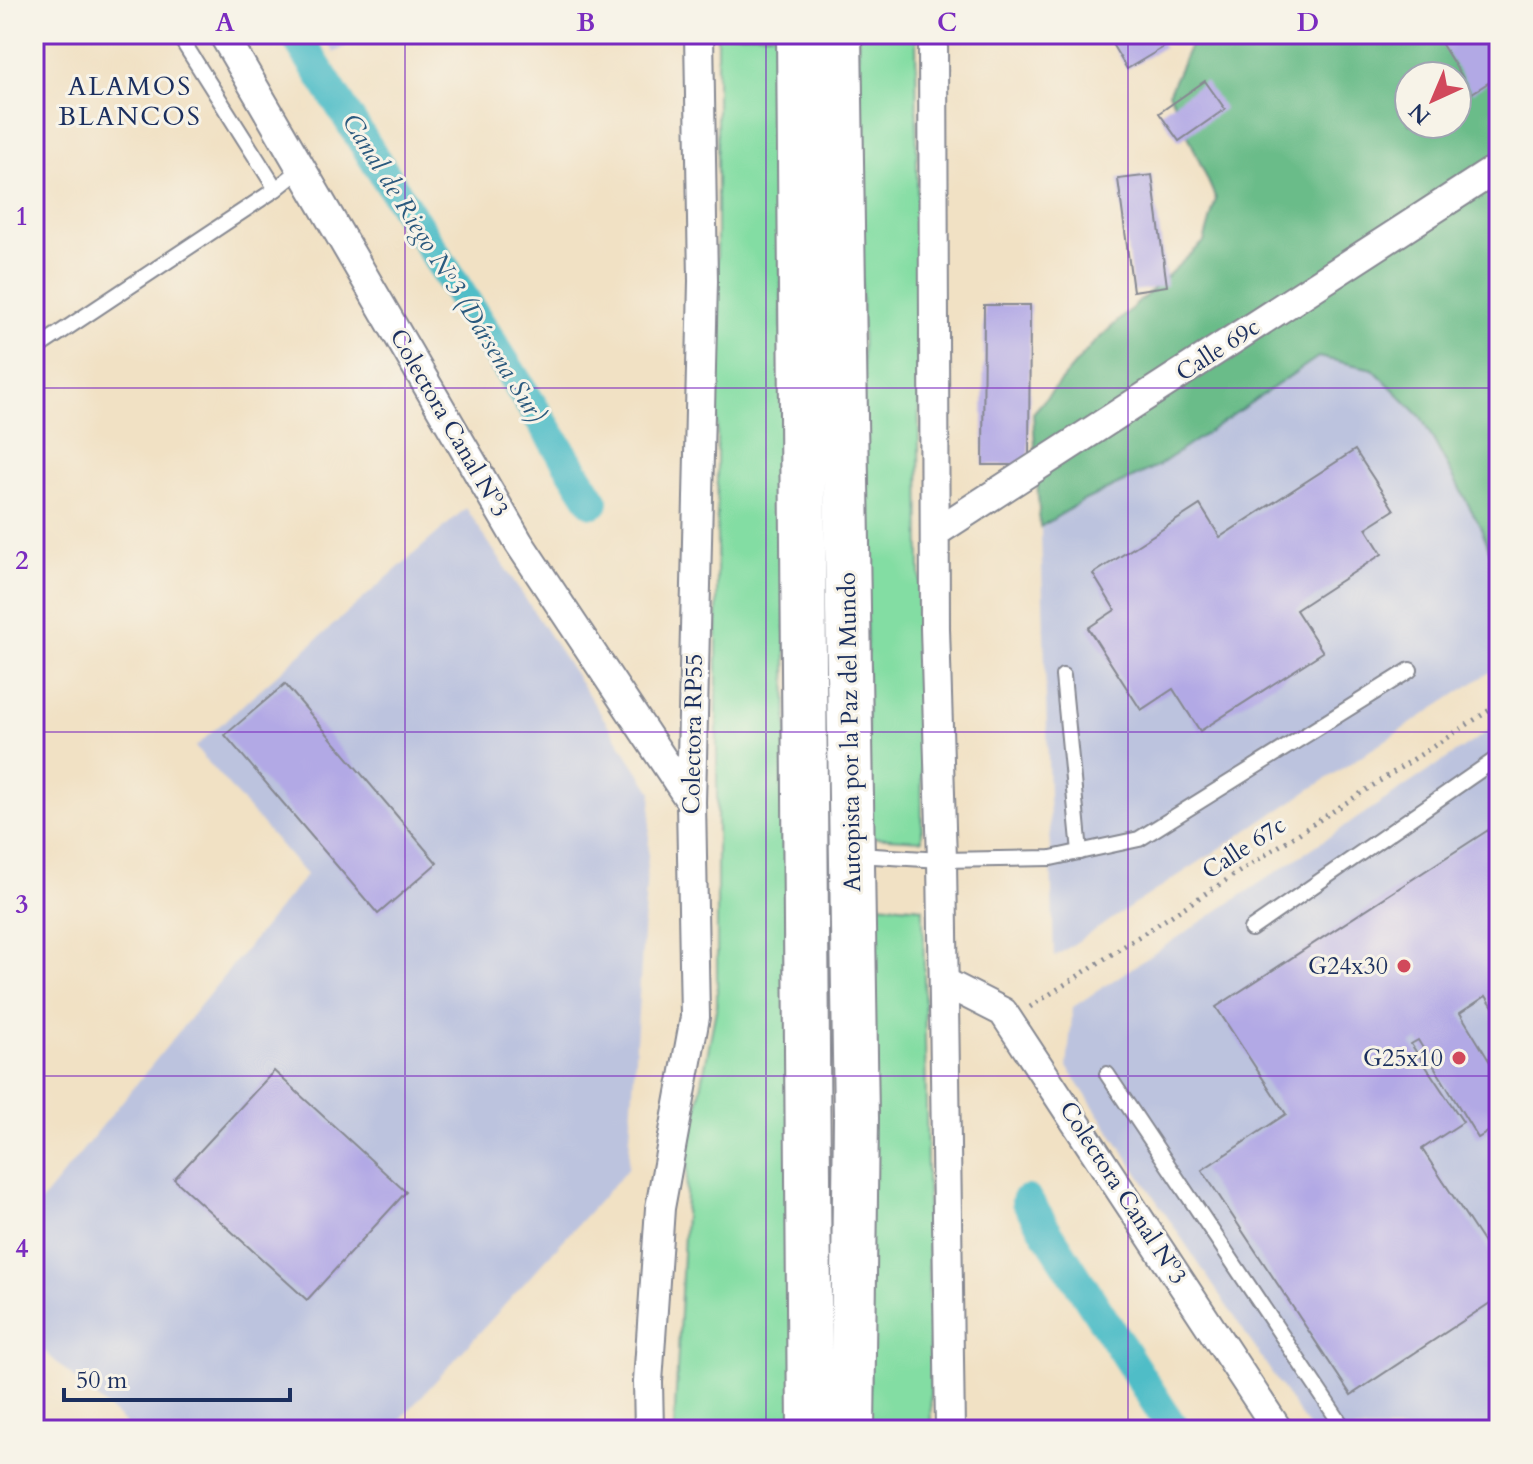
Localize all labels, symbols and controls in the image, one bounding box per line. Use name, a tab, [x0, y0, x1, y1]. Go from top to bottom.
text: A	[215, 5, 235, 40]
text: B	[577, 5, 595, 40]
text: C	[937, 5, 957, 40]
text: D	[1297, 5, 1319, 40]
north arrow	[1393, 60, 1473, 140]
district label: ALAMOS BLANCOS	[58, 69, 202, 134]
text: N	[1403, 96, 1437, 131]
water label: Canal de Riego Nº3 (Dársena Sur)	[334, 107, 554, 430]
text: 1	[15, 199, 29, 234]
street label: Calle 69c	[1170, 311, 1266, 389]
street label: Colectora Canal Nº3	[382, 323, 516, 523]
text: 2	[15, 543, 29, 578]
street label: Autopista por la Paz del Mundo	[831, 572, 869, 892]
street label: Colectora RP55	[675, 653, 711, 815]
street label: Calle 67c	[1196, 809, 1292, 887]
text: 3	[15, 887, 29, 922]
place label: G24x30	[1308, 950, 1388, 983]
marker: G24x30	[1395, 957, 1413, 975]
place label: G25x10	[1363, 1042, 1443, 1075]
marker: G25x10	[1450, 1049, 1468, 1067]
street label: Colectora Canal Nº3	[1051, 1095, 1195, 1291]
text: 4	[15, 1231, 29, 1266]
scale bar	[64, 1352, 290, 1402]
text: 50 m	[76, 1364, 128, 1397]

